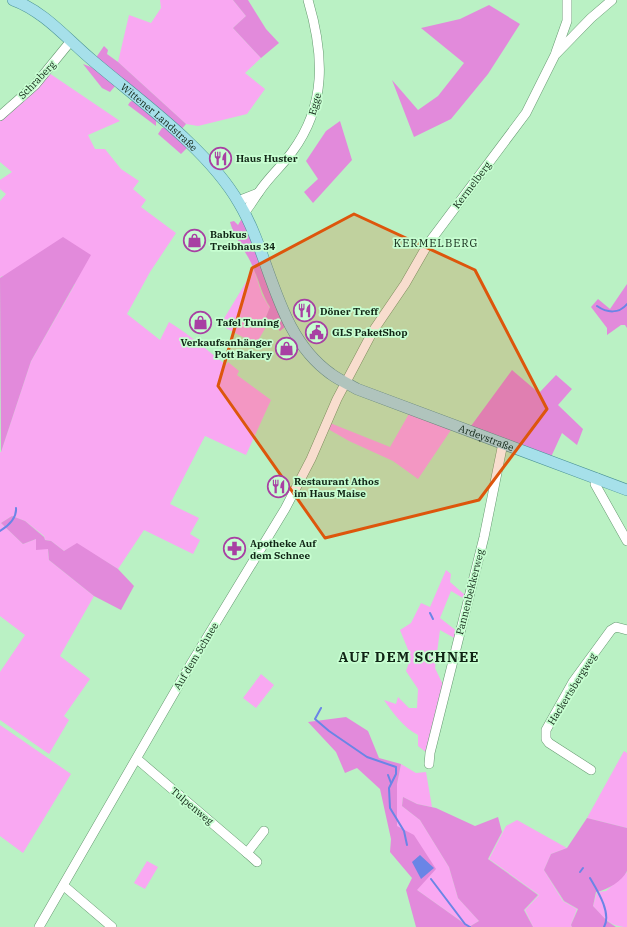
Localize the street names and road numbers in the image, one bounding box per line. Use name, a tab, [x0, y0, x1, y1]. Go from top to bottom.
street label: Schraberg	[16, 58, 59, 102]
street label: Wittener Landstraße	[118, 80, 200, 154]
street label: Egge	[306, 91, 324, 117]
street label: Kermelberg	[450, 158, 494, 211]
street label: Ardeystraße	[457, 421, 516, 454]
street label: Pannenbekkerweg	[453, 547, 487, 636]
street label: Auf dem Schnee	[171, 620, 221, 692]
street label: Hackertsbergweg	[545, 650, 600, 727]
street label: Tulpenweg	[168, 784, 216, 828]

